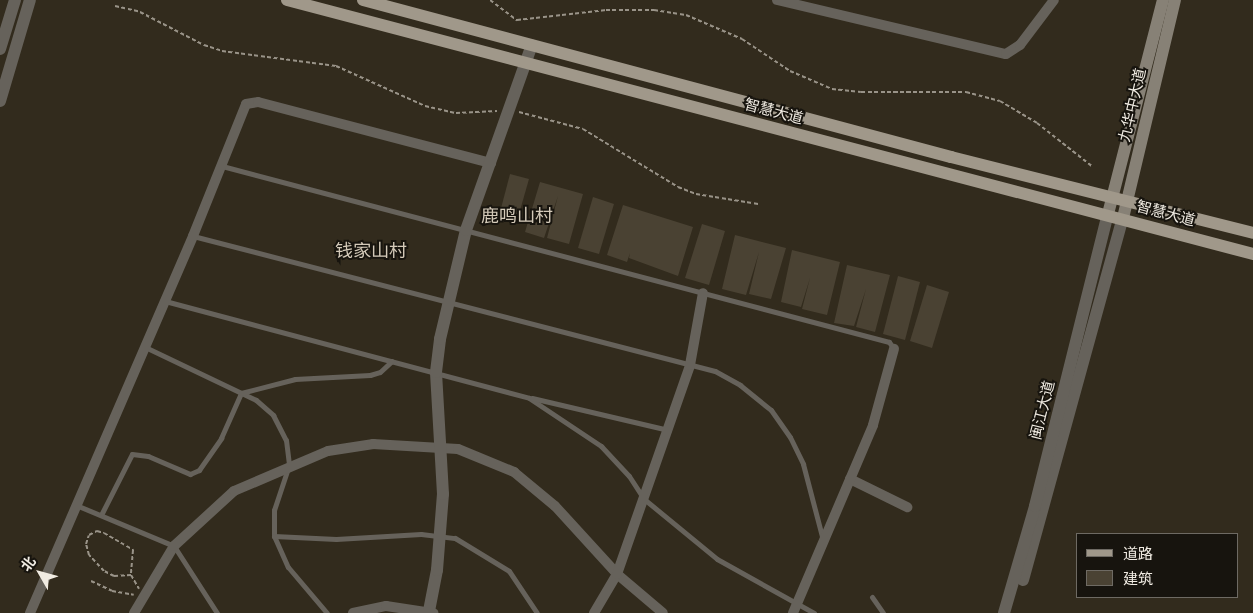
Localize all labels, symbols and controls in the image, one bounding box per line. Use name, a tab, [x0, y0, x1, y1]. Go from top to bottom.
street label: 九华中大道	[1115, 66, 1149, 144]
street label: 智慧大道	[743, 95, 805, 127]
street label: 智慧大道	[1135, 197, 1197, 229]
district label: 鹿鸣山村	[481, 205, 553, 227]
district label: 钱家山村	[335, 240, 407, 262]
street label: 闽江大道	[1026, 379, 1058, 441]
legend	[1076, 533, 1238, 598]
text: 道路	[1123, 544, 1153, 563]
north arrow	[15, 548, 65, 598]
text: 北	[17, 553, 40, 575]
text: 建筑	[1123, 569, 1153, 588]

